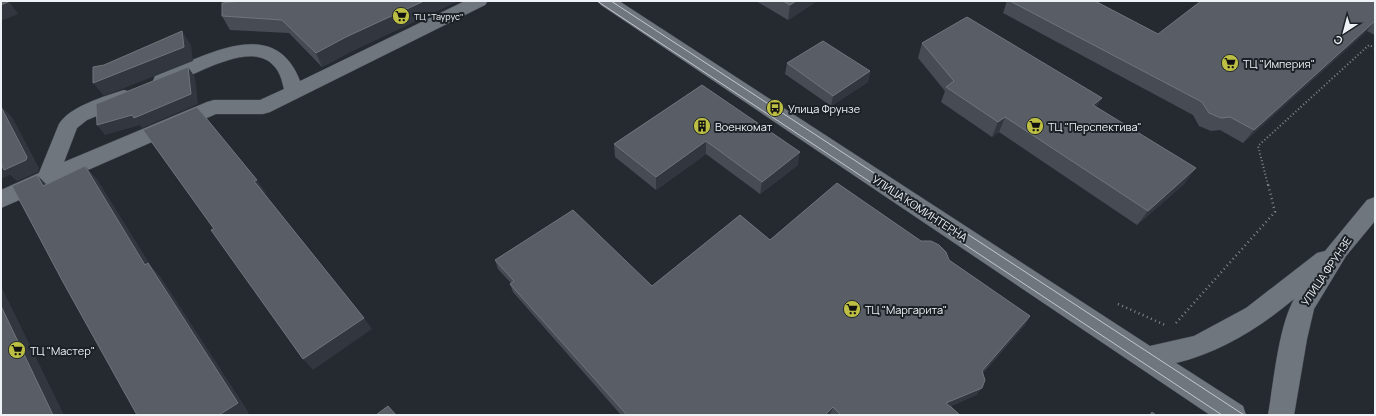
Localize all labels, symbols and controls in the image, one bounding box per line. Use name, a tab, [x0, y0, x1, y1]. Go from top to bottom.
supermarket icon: ТЦ "Таурус"	[391, 6, 411, 26]
place label: ТЦ "Таурус"	[414, 10, 463, 23]
north arrow	[1324, 12, 1364, 52]
text: С	[1330, 32, 1346, 49]
supermarket icon: ТЦ "Империя"	[1220, 53, 1240, 73]
place label: ТЦ "Империя"	[1243, 56, 1315, 71]
bus stop icon: Улица Фрунзе	[765, 98, 785, 118]
place label: Улица Фрунзе	[788, 101, 861, 116]
building icon: Военкомат	[692, 116, 712, 136]
supermarket icon: ТЦ "Перспектива"	[1025, 116, 1045, 136]
place label: Военкомат	[715, 119, 773, 134]
place label: ТЦ "Перспектива"	[1048, 119, 1142, 134]
street label: УЛИЦА КОМИНТЕРНА	[869, 172, 971, 244]
street label: УЛИЦА ФРУНЗЕ	[1297, 234, 1355, 308]
supermarket icon: ТЦ "Маргарита"	[842, 299, 862, 319]
place label: ТЦ "Маргарита"	[865, 302, 947, 317]
supermarket icon: ТЦ "Мастер"	[7, 340, 27, 360]
place label: ТЦ "Мастер"	[30, 343, 95, 358]

